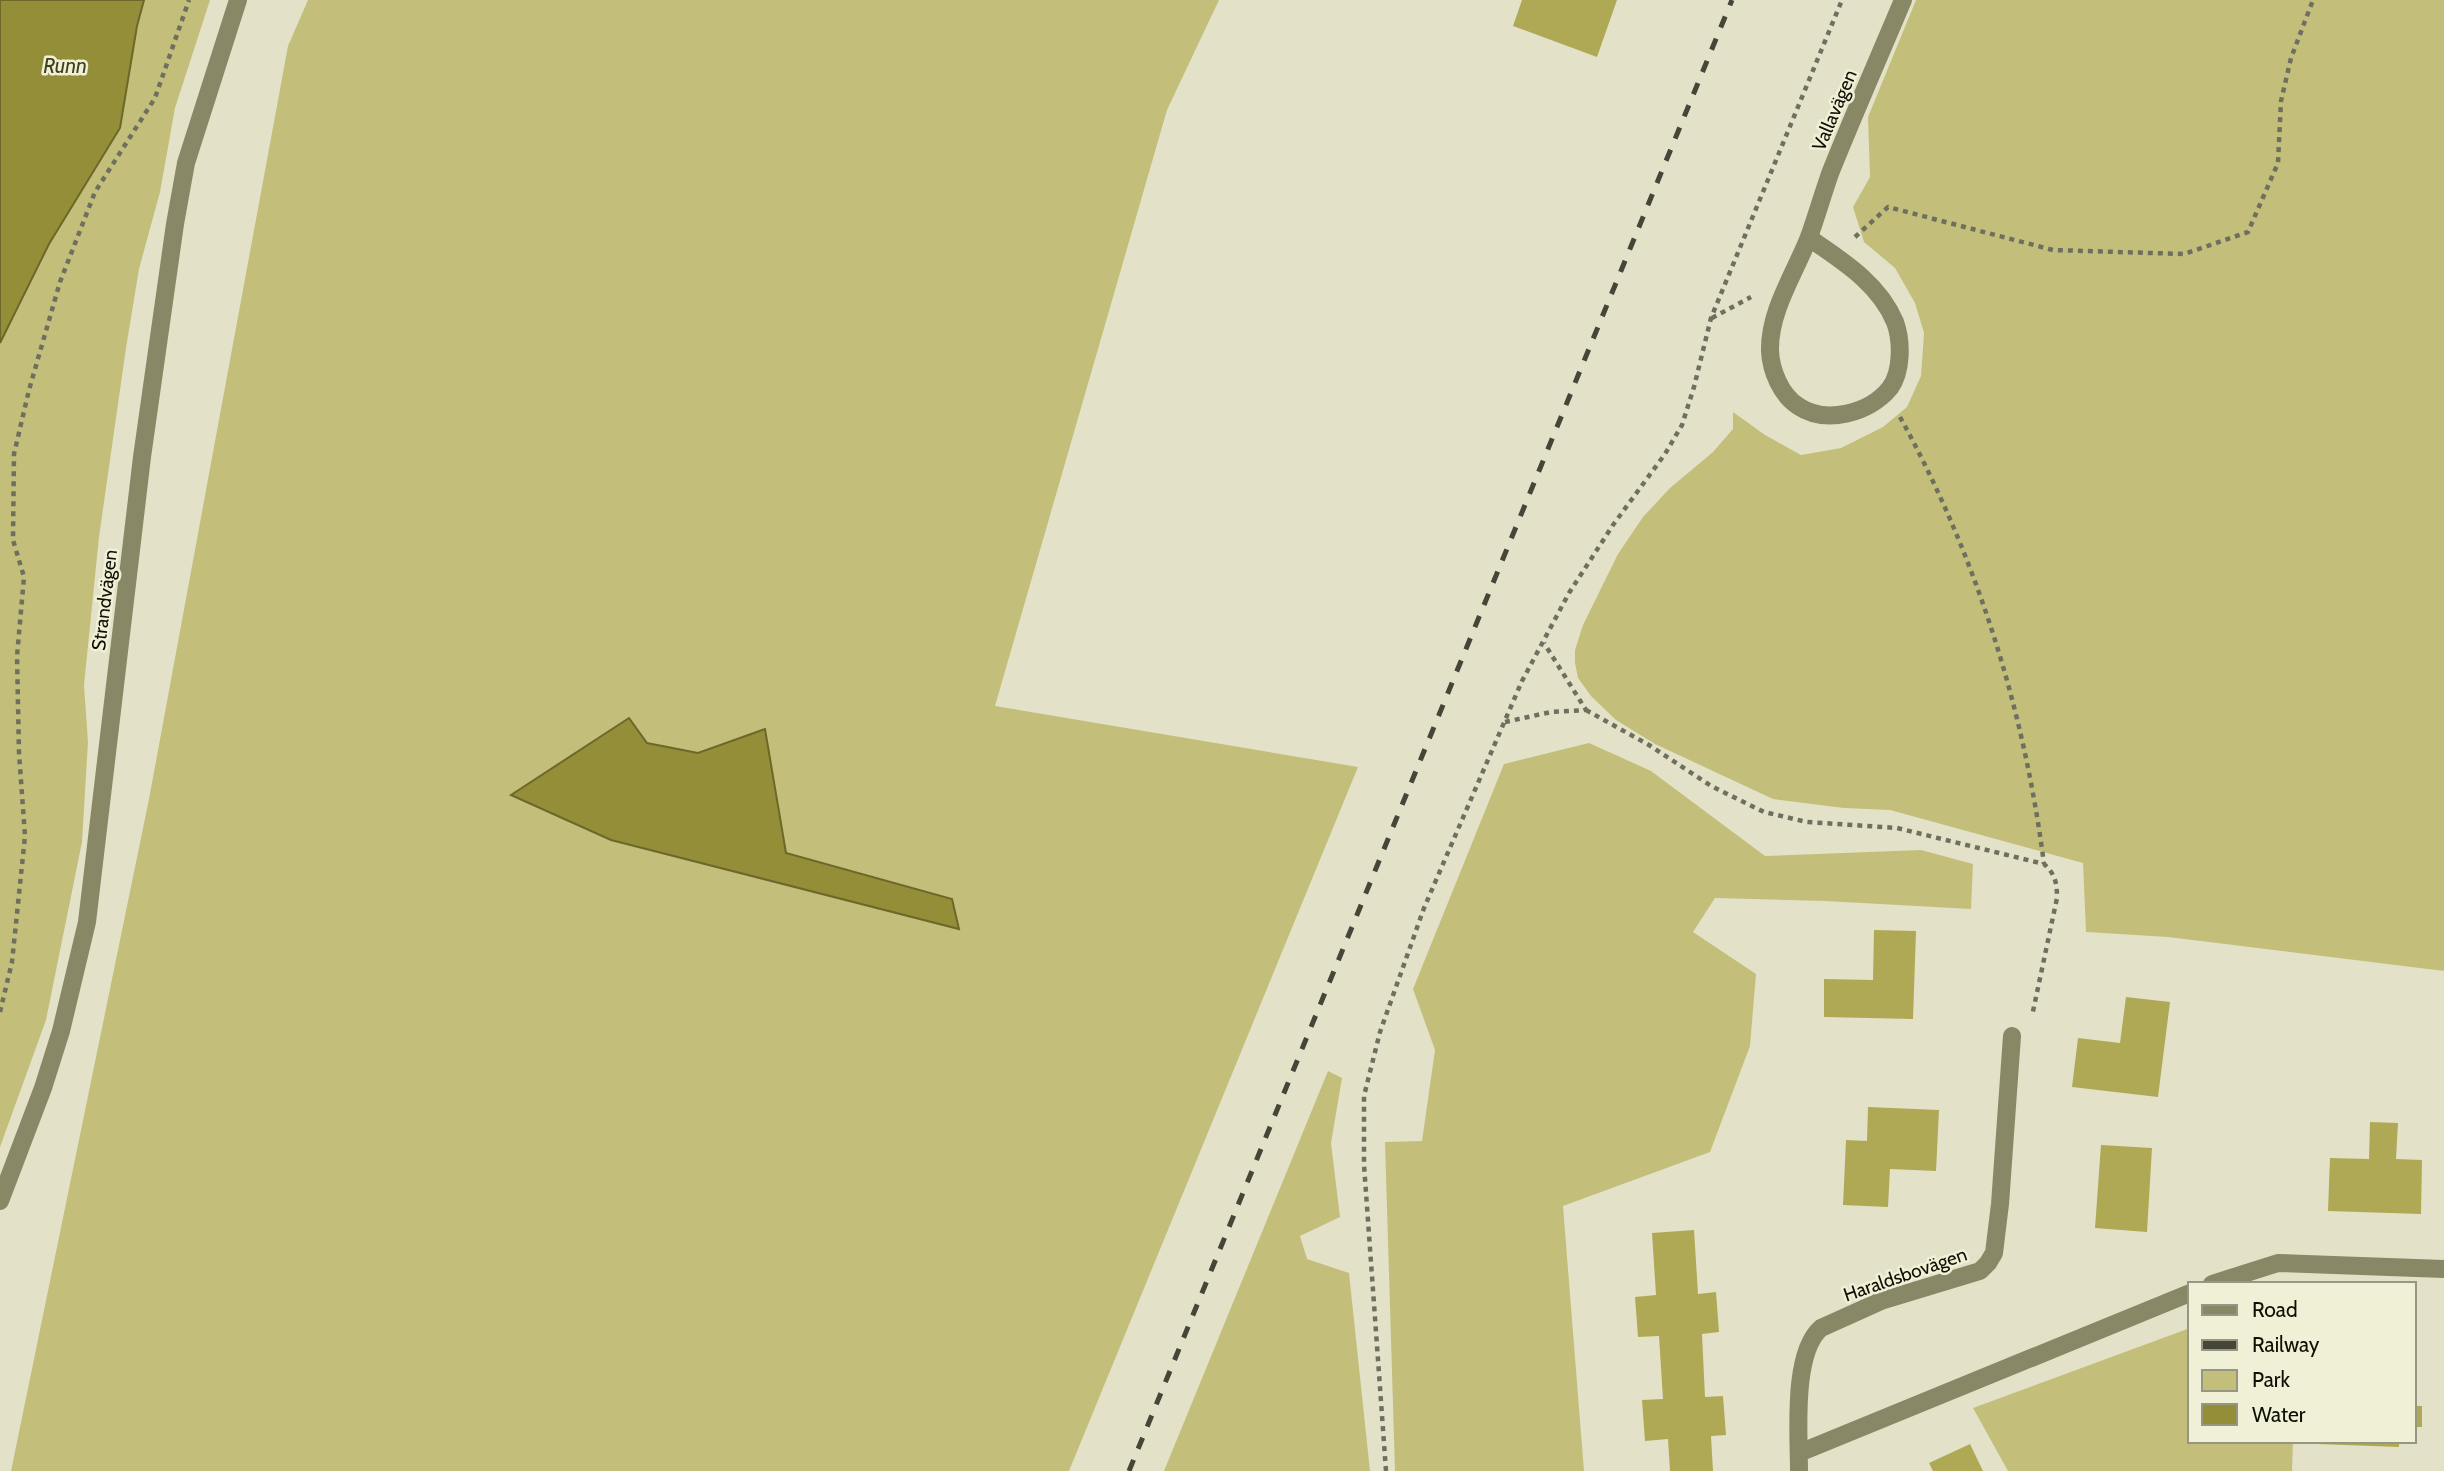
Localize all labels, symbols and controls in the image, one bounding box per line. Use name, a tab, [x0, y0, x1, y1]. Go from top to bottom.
water label: Runn	[43, 53, 87, 78]
street label: Vallavägen	[1807, 66, 1862, 154]
street label: Strandvägen	[87, 548, 122, 652]
street label: Haraldsbovägen	[1840, 1243, 1970, 1306]
legend	[2188, 1282, 2416, 1443]
text: Road	[2252, 1297, 2298, 1322]
text: Railway	[2252, 1332, 2320, 1357]
text: Park	[2252, 1367, 2290, 1392]
text: Water	[2252, 1402, 2306, 1427]

